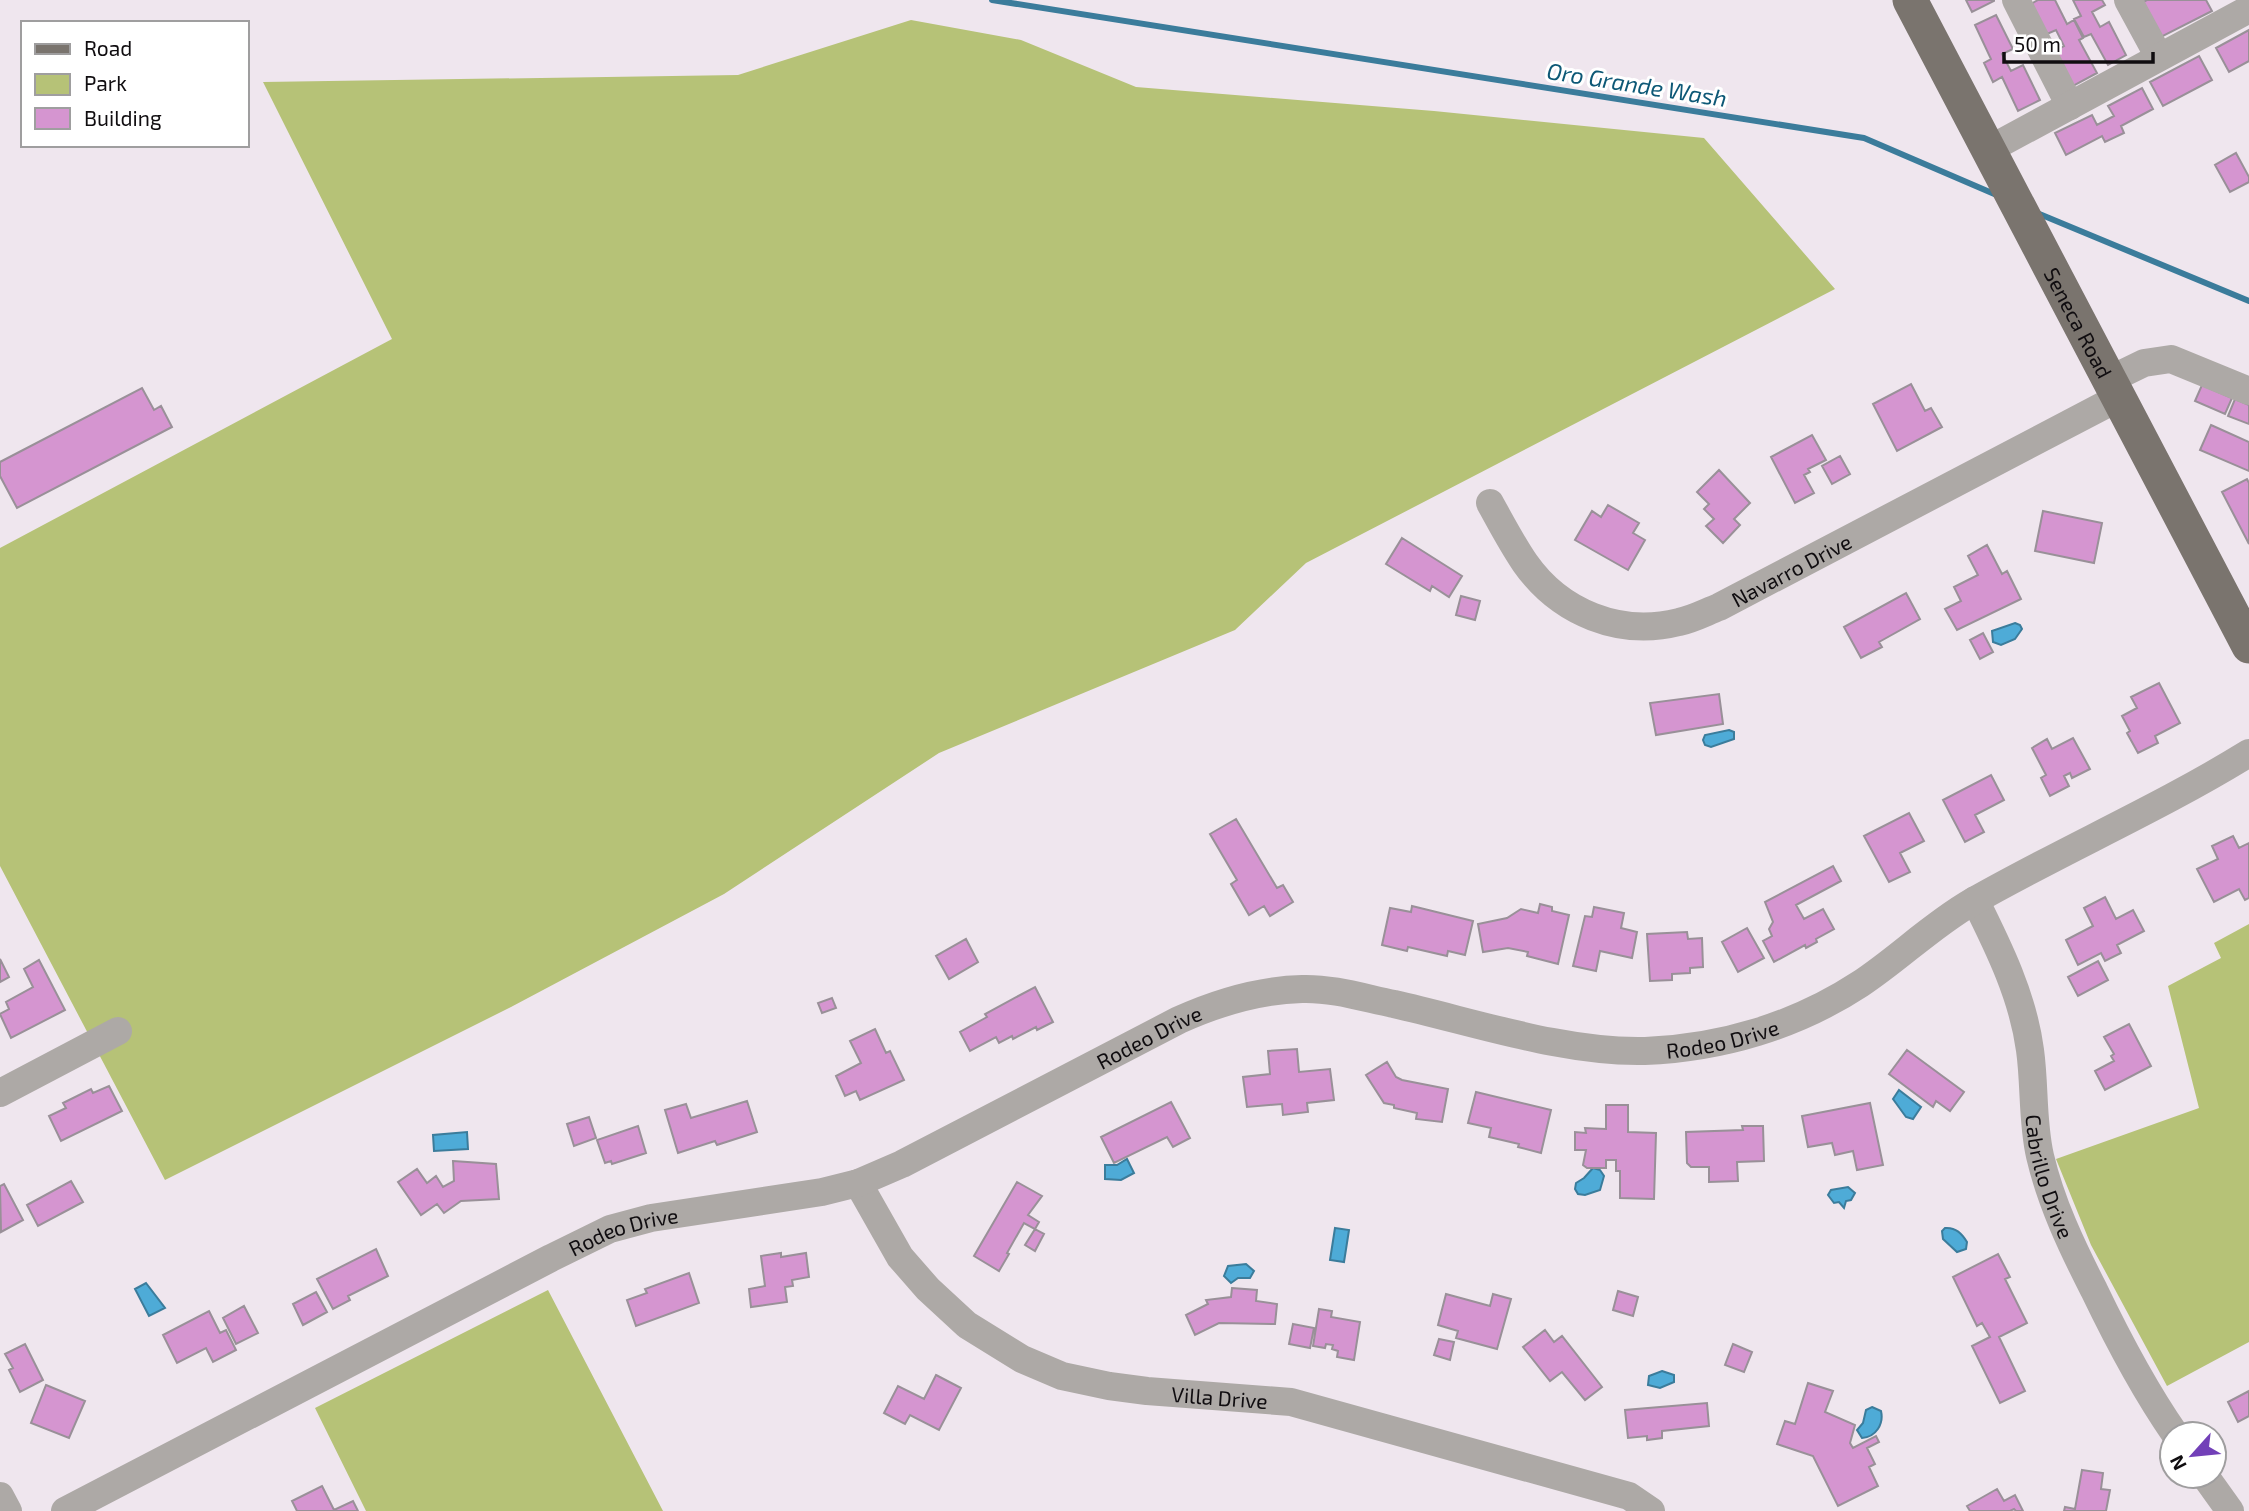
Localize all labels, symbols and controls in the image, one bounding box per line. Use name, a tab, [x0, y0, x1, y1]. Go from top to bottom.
legend	[21, 21, 248, 147]
scale bar	[2004, 21, 2153, 65]
text: 50 m	[2014, 31, 2061, 56]
text: Road	[84, 35, 132, 60]
water label: Oro Grande Wash	[1545, 56, 1729, 112]
text: Park	[84, 70, 127, 95]
text: Building	[84, 105, 162, 130]
street label: Seneca Road	[2040, 263, 2118, 382]
street label: Navarro Drive	[1727, 528, 1855, 611]
street label: Rodeo Drive	[1092, 999, 1205, 1073]
street label: Rodeo Drive	[1665, 1013, 1782, 1062]
street label: Cabrillo Drive	[2022, 1113, 2080, 1242]
street label: Rodeo Drive	[564, 1202, 680, 1260]
street label: Villa Drive	[1170, 1380, 1269, 1413]
north arrow	[2158, 1420, 2228, 1490]
text: N	[2164, 1452, 2191, 1474]

